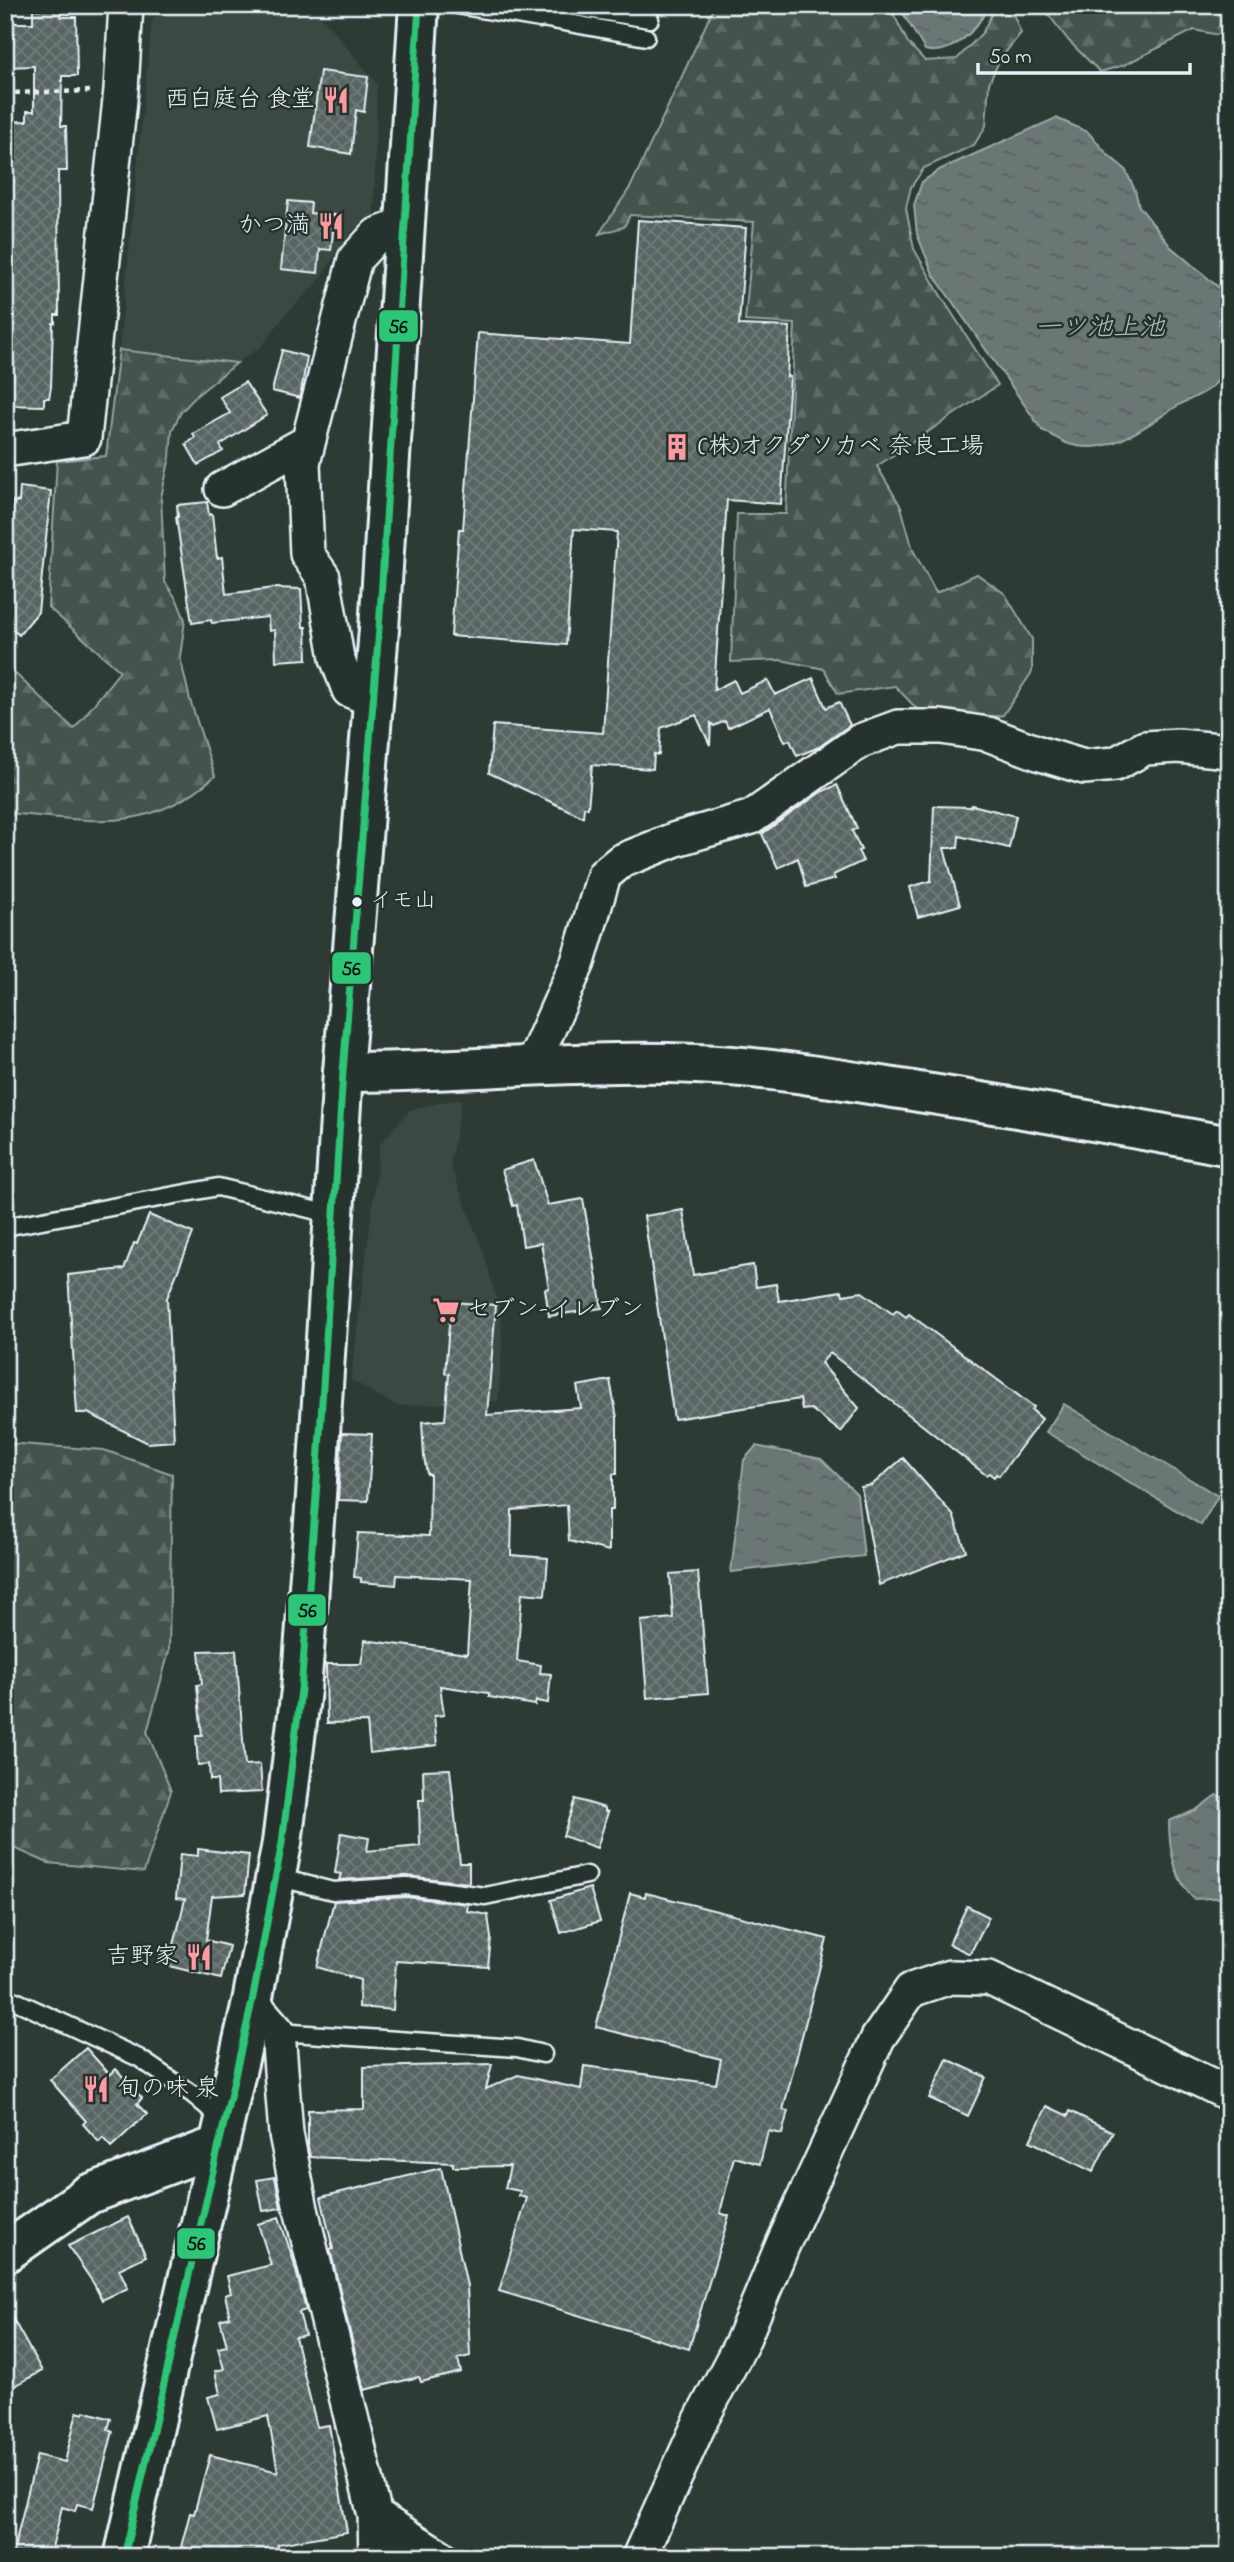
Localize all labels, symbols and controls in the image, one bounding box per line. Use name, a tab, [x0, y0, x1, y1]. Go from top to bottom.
scale bar	[978, 32, 1190, 76]
text: 50 m	[989, 43, 1032, 73]
place label: 西白庭台 食堂	[165, 83, 315, 118]
restaurant icon: 西白庭台 食堂	[321, 85, 351, 115]
place label: かつ満	[238, 209, 310, 244]
restaurant icon: かつ満	[316, 211, 346, 241]
line badge: 56	[378, 309, 419, 343]
water label: 一ツ池上池	[1035, 310, 1166, 348]
text: 56	[388, 315, 408, 342]
place label: (株)オクダソカベ 奈良工場	[698, 430, 984, 465]
building icon: (株)オクダソカベ 奈良工場	[662, 432, 692, 462]
place label: イモ山	[370, 886, 436, 918]
marker: イモ山	[350, 895, 364, 909]
line badge: 56	[331, 951, 372, 985]
text: 56	[341, 957, 361, 984]
place label: セブン-イレブン	[467, 1293, 644, 1328]
supermarket icon: セブン-イレブン	[431, 1295, 461, 1325]
line badge: 56	[287, 1593, 327, 1627]
text: 56	[297, 1599, 317, 1626]
place label: 吉野家	[106, 1940, 178, 1975]
restaurant icon: 吉野家	[184, 1942, 214, 1972]
place label: 旬の味 泉	[117, 2072, 219, 2107]
restaurant icon: 旬の味 泉	[81, 2074, 111, 2104]
line badge: 56	[176, 2227, 216, 2260]
text: 56	[186, 2232, 206, 2259]

